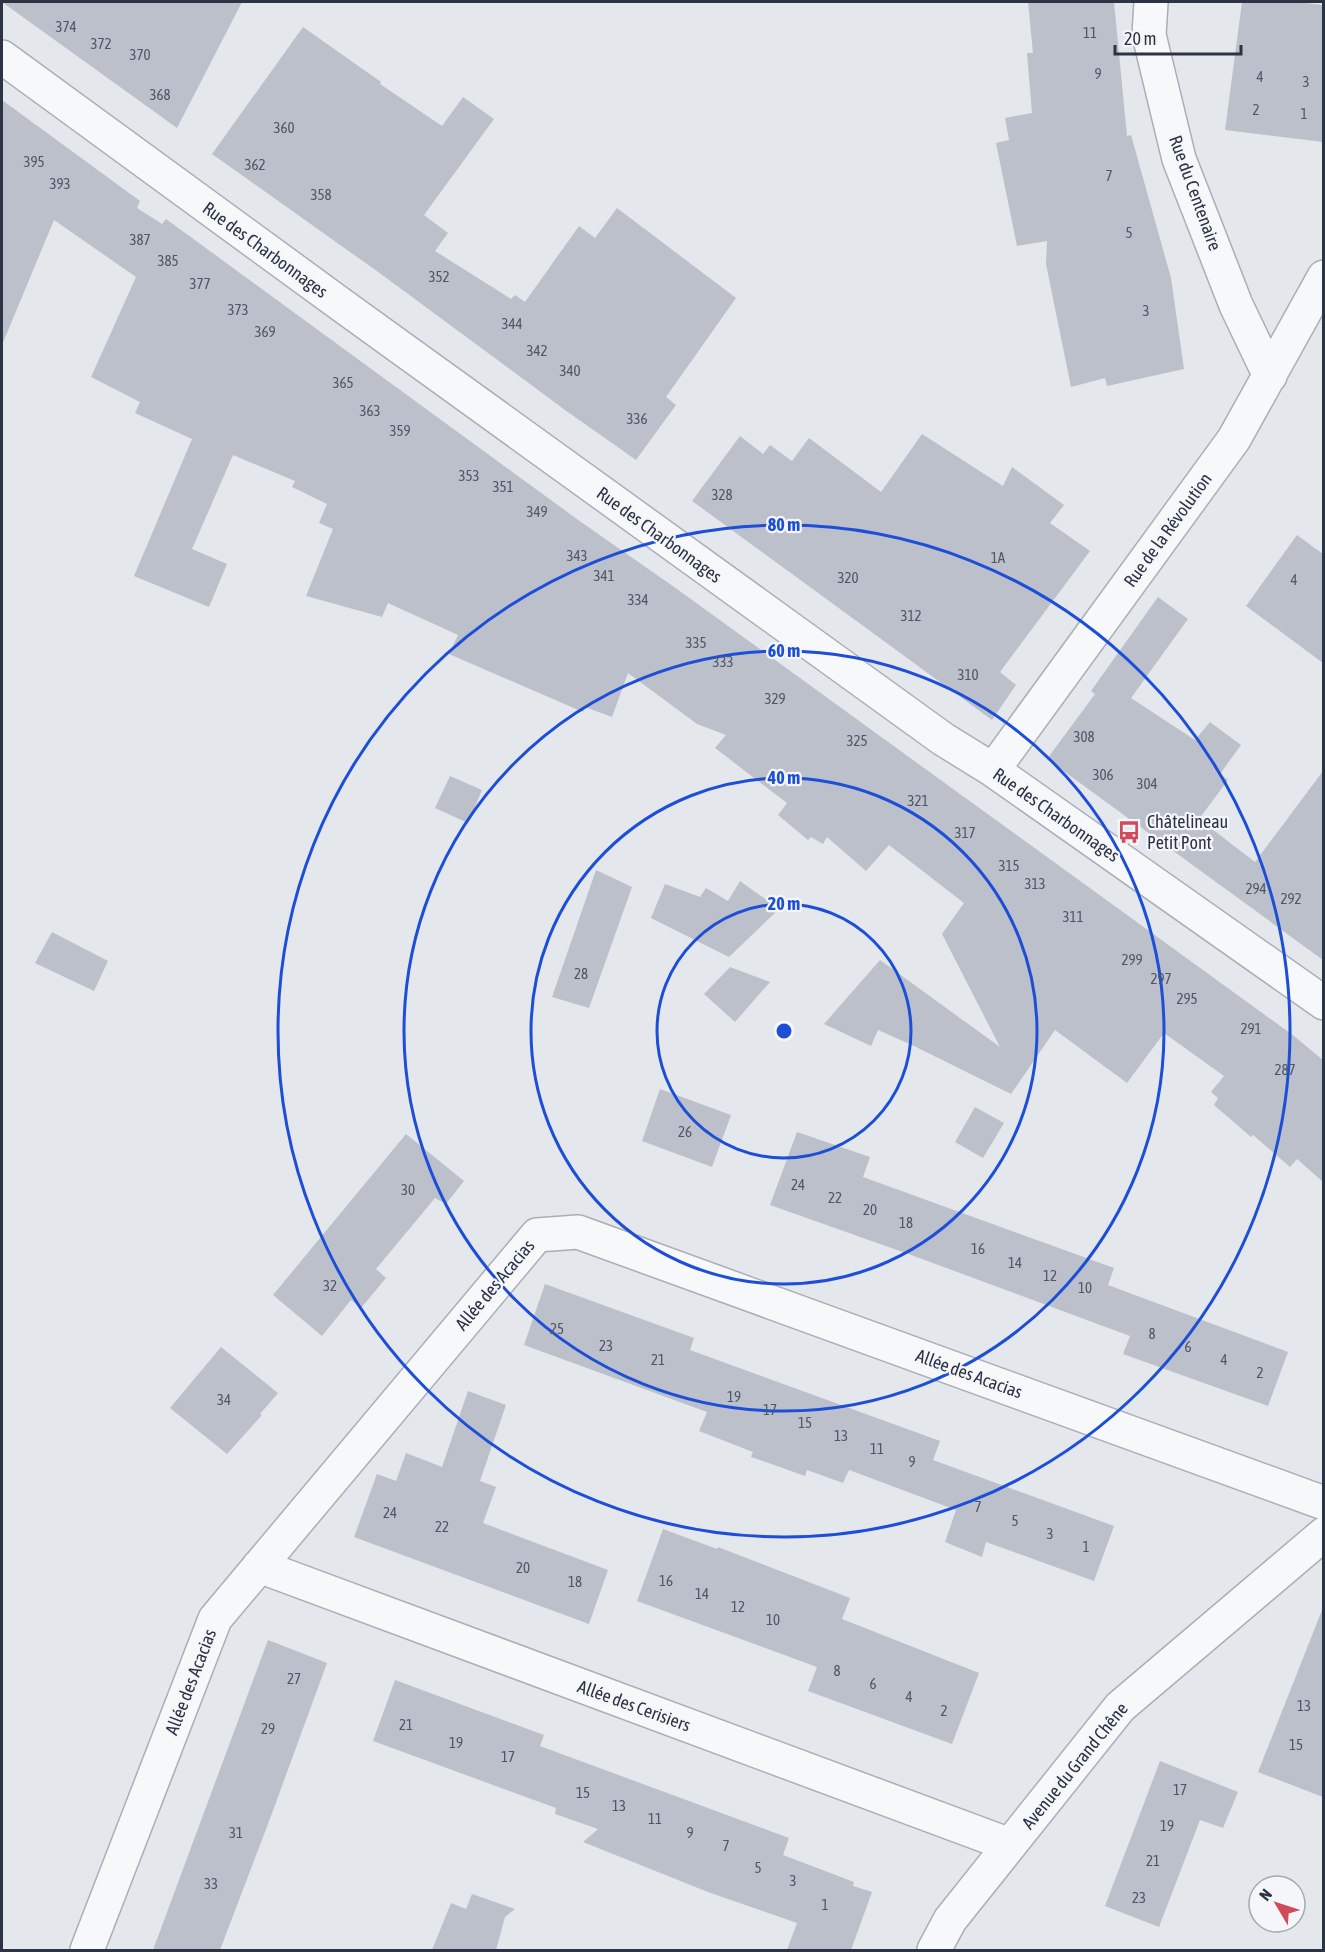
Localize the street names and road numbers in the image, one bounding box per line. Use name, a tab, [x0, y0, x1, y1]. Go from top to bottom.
street label: Rue du Centenaire	[1165, 132, 1226, 253]
street label: Rue des Charbonnages	[199, 197, 332, 302]
street label: Rue de la Révolution	[1119, 469, 1216, 591]
street label: Rue des Charbonnages	[593, 482, 726, 587]
street label: Rue des Charbonnages	[989, 763, 1123, 866]
street label: Allée des Acacias	[451, 1235, 539, 1334]
street label: Allée des Acacias	[913, 1345, 1025, 1403]
street label: Allée des Acacias	[161, 1626, 220, 1738]
street label: Allée des Cerisiers	[575, 1675, 693, 1736]
street label: Avenue du Grand Chêne	[1017, 1698, 1132, 1833]

